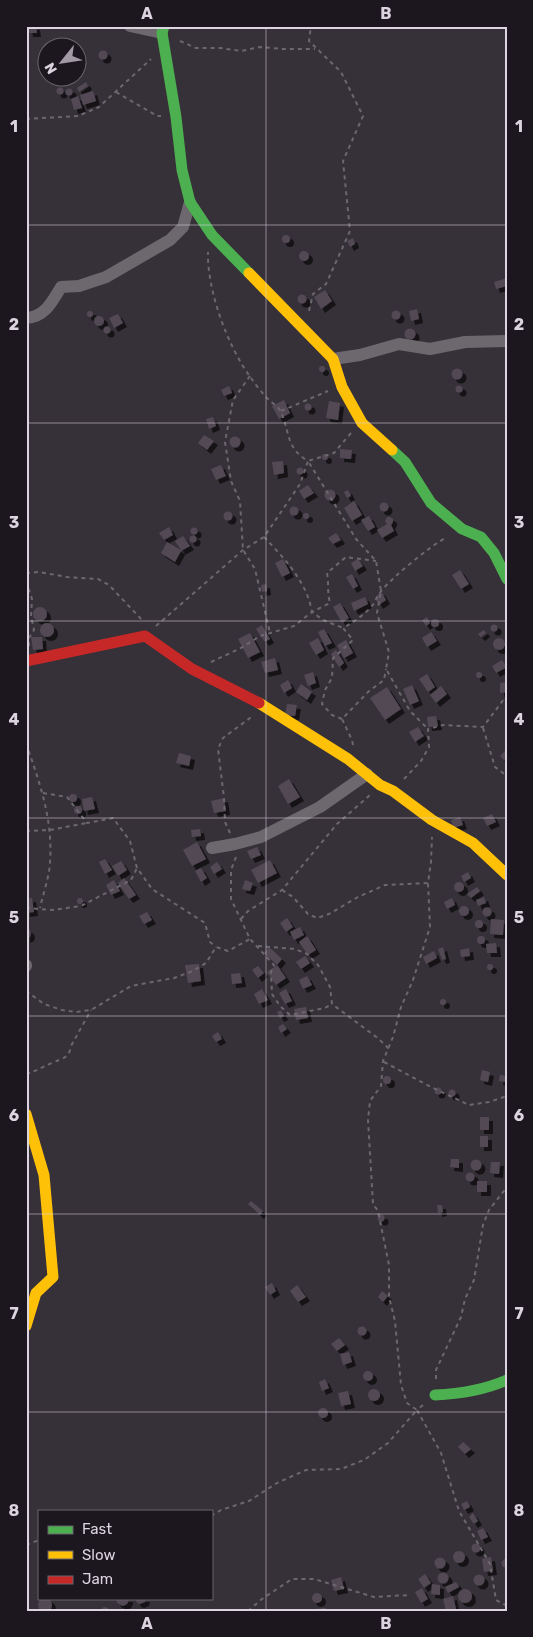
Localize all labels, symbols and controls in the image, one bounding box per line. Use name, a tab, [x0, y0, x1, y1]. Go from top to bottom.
text: A	[141, 4, 153, 23]
text: B	[380, 4, 392, 23]
north arrow	[38, 38, 88, 88]
text: N	[41, 60, 61, 77]
text: 1	[10, 117, 18, 136]
text: 1	[515, 117, 523, 136]
text: 2	[9, 315, 19, 334]
text: 2	[514, 315, 524, 334]
text: 3	[9, 513, 19, 532]
text: 3	[514, 513, 524, 532]
text: 4	[9, 710, 20, 729]
text: 4	[514, 710, 525, 729]
text: 5	[9, 908, 19, 927]
text: 5	[514, 908, 524, 927]
text: 6	[9, 1106, 19, 1125]
text: 6	[514, 1106, 524, 1125]
text: 7	[9, 1304, 19, 1323]
text: 7	[514, 1304, 524, 1323]
text: 8	[9, 1501, 20, 1520]
text: 8	[514, 1501, 525, 1520]
legend	[38, 1510, 212, 1600]
text: Fast	[82, 1520, 112, 1538]
text: Slow	[82, 1546, 115, 1564]
text: Jam	[82, 1570, 113, 1588]
text: A	[141, 1614, 153, 1633]
text: B	[380, 1614, 392, 1633]

